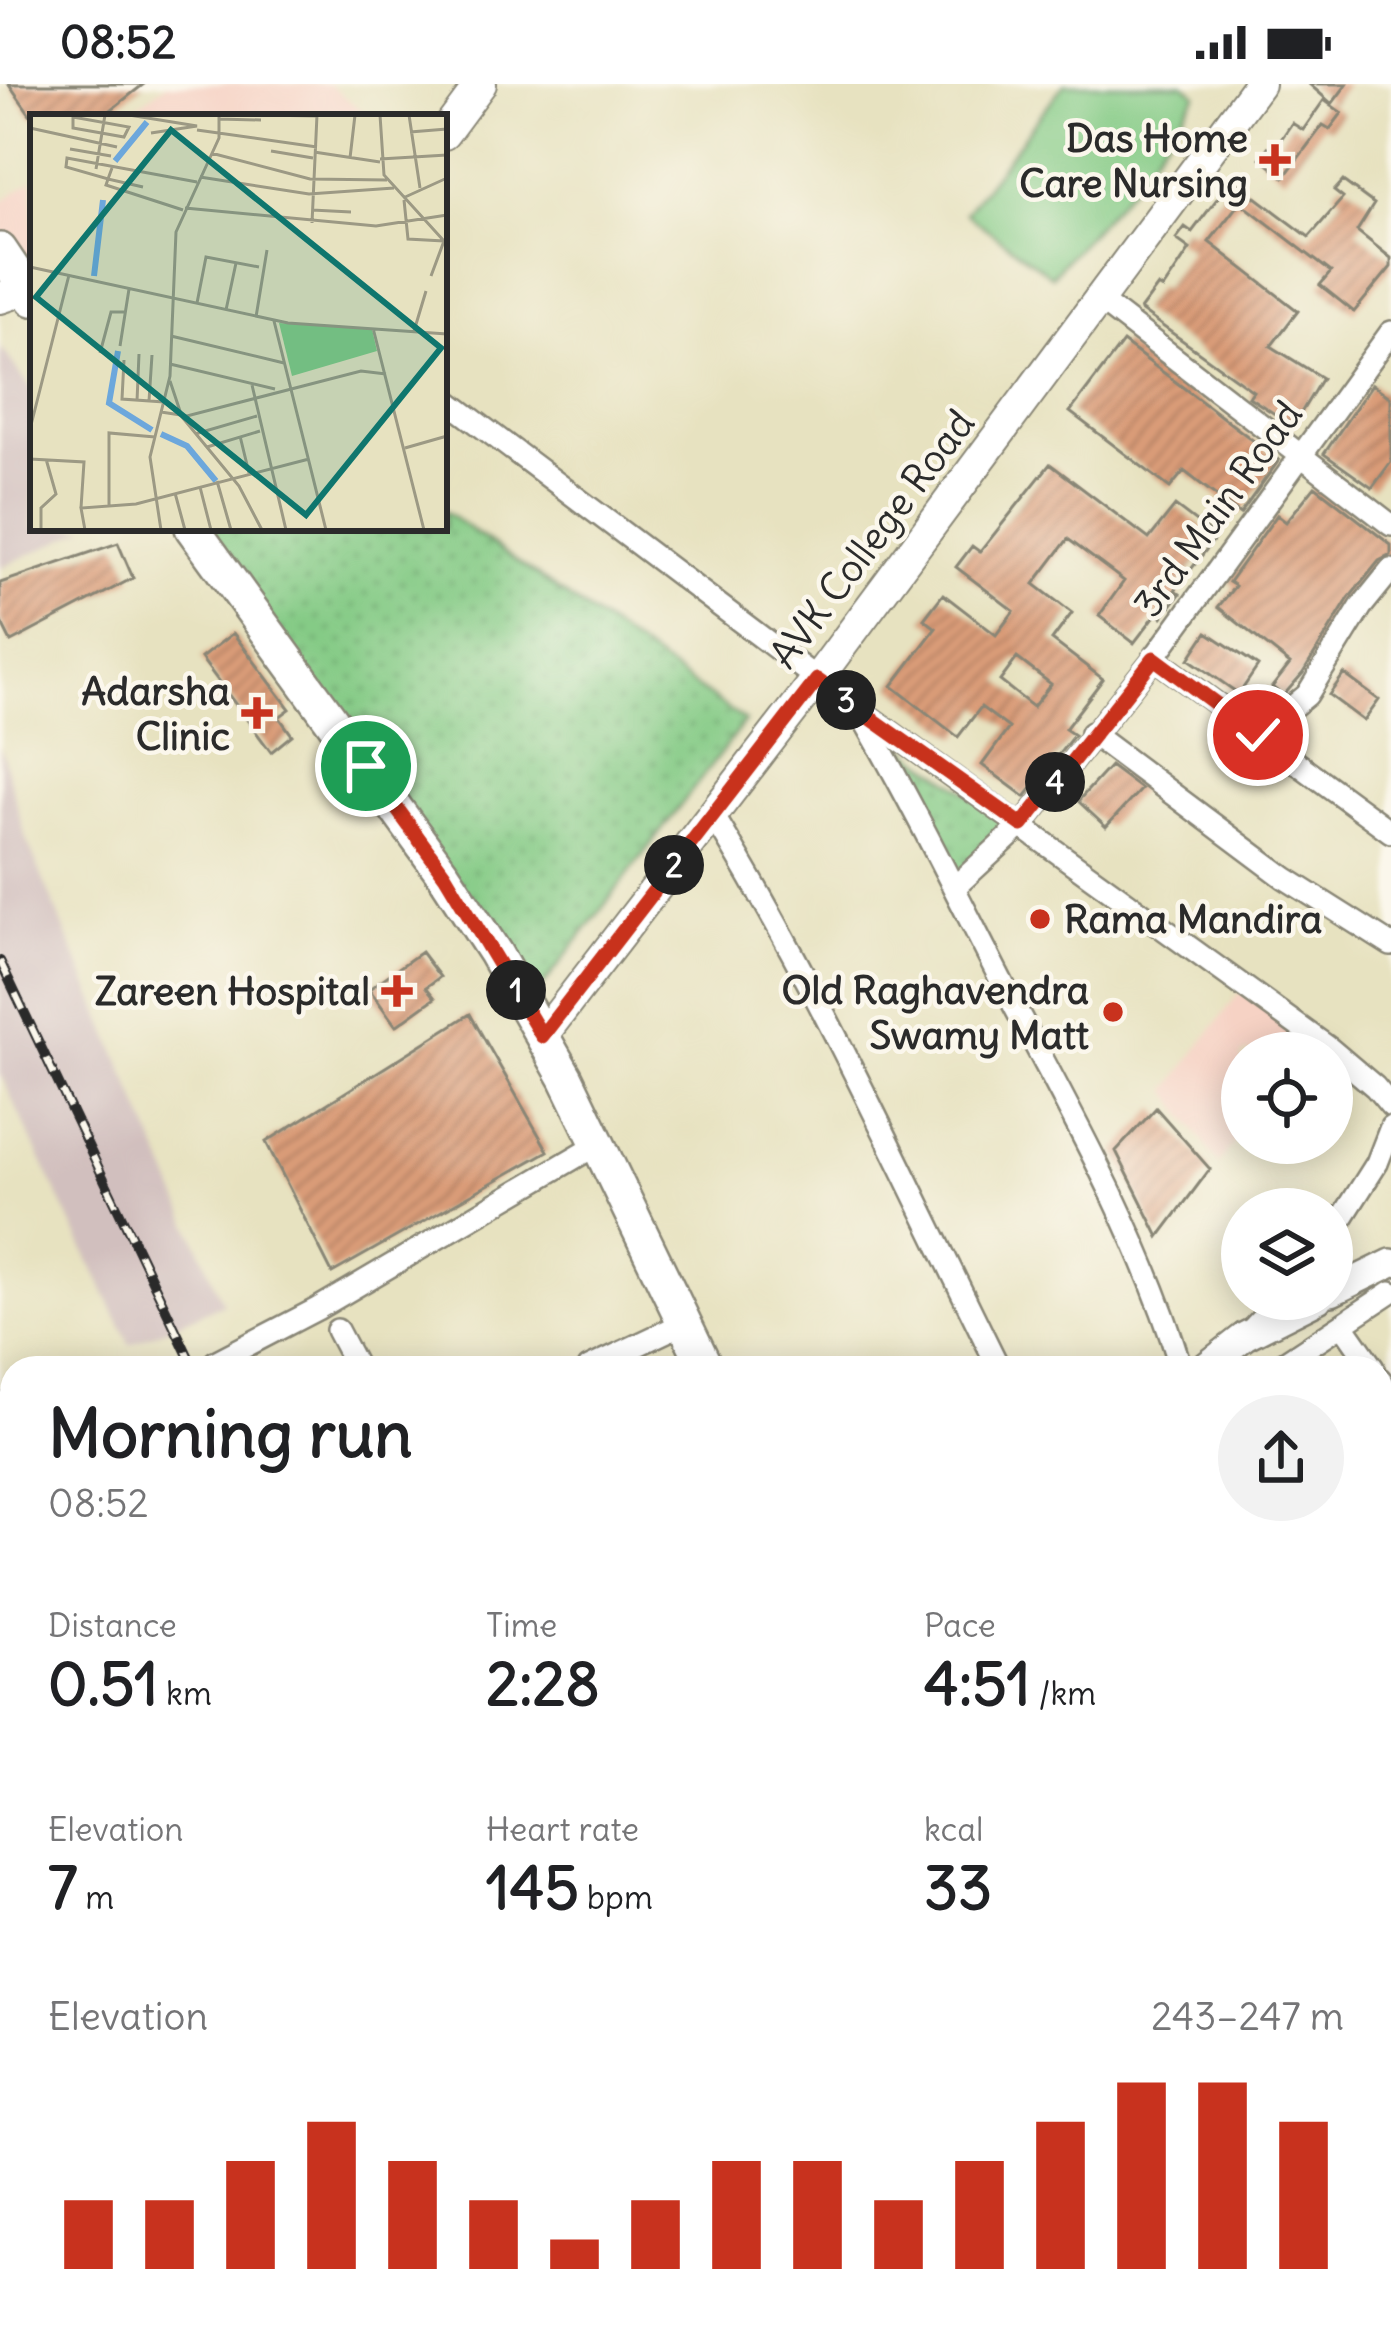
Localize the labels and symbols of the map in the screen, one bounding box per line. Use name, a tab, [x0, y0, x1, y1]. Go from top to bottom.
inset map	[30, 114, 447, 531]
place label: Das Home Care Nursing	[1019, 114, 1248, 208]
marker: Das Home Care Nursing	[1259, 144, 1291, 176]
street label: 3rd Main Road	[1123, 391, 1313, 627]
street label: AVK College Road	[759, 400, 985, 678]
place label: Adarsha Clinic	[81, 667, 230, 761]
pin: 3	[816, 670, 876, 730]
pin	[1207, 684, 1309, 786]
marker: Adarsha Clinic	[241, 697, 273, 729]
pin	[315, 715, 417, 817]
pin: 4	[1025, 752, 1085, 812]
pin: 2	[644, 835, 704, 895]
place label: Rama Mandira	[1064, 895, 1322, 944]
marker: Rama Mandira	[1027, 906, 1053, 932]
pin: 1	[486, 960, 546, 1020]
place label: Old Raghavendra Swamy Matt	[781, 966, 1089, 1060]
place label: Zareen Hospital	[95, 967, 370, 1016]
marker: Zareen Hospital	[381, 975, 413, 1007]
marker: Old Raghavendra Swamy Matt	[1100, 999, 1126, 1025]

